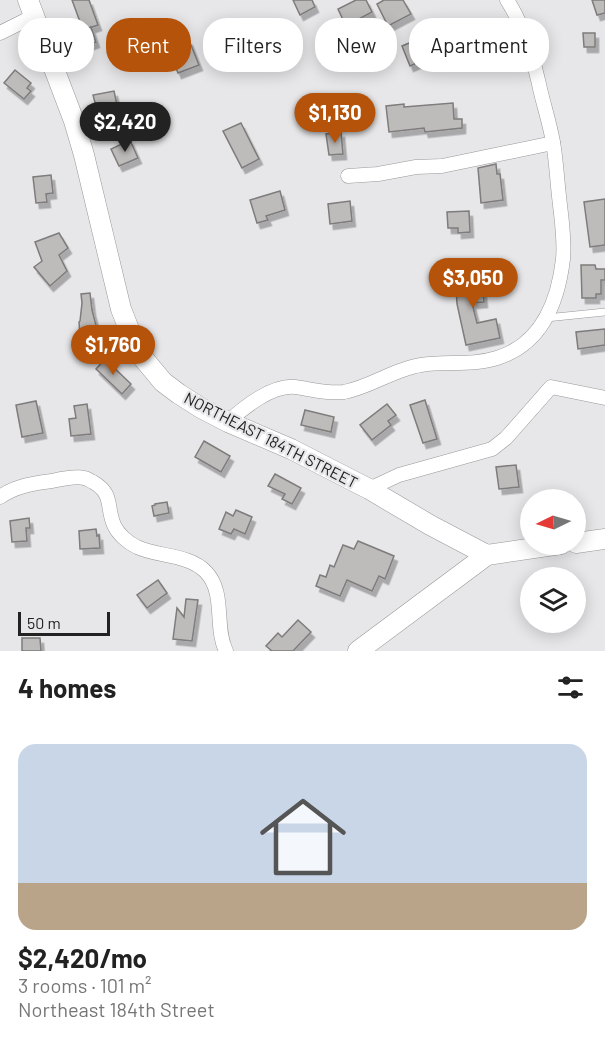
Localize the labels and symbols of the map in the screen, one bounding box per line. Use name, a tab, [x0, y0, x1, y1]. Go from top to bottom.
pin: $1,130	[286, 93, 384, 144]
pin: $2,420	[76, 102, 174, 153]
pin: $3,050	[424, 258, 522, 309]
pin: $1,760	[64, 325, 162, 376]
street label: NORTHEAST 184TH STREET	[181, 387, 361, 492]
north arrow	[520, 489, 586, 555]
scale bar	[18, 609, 110, 636]

